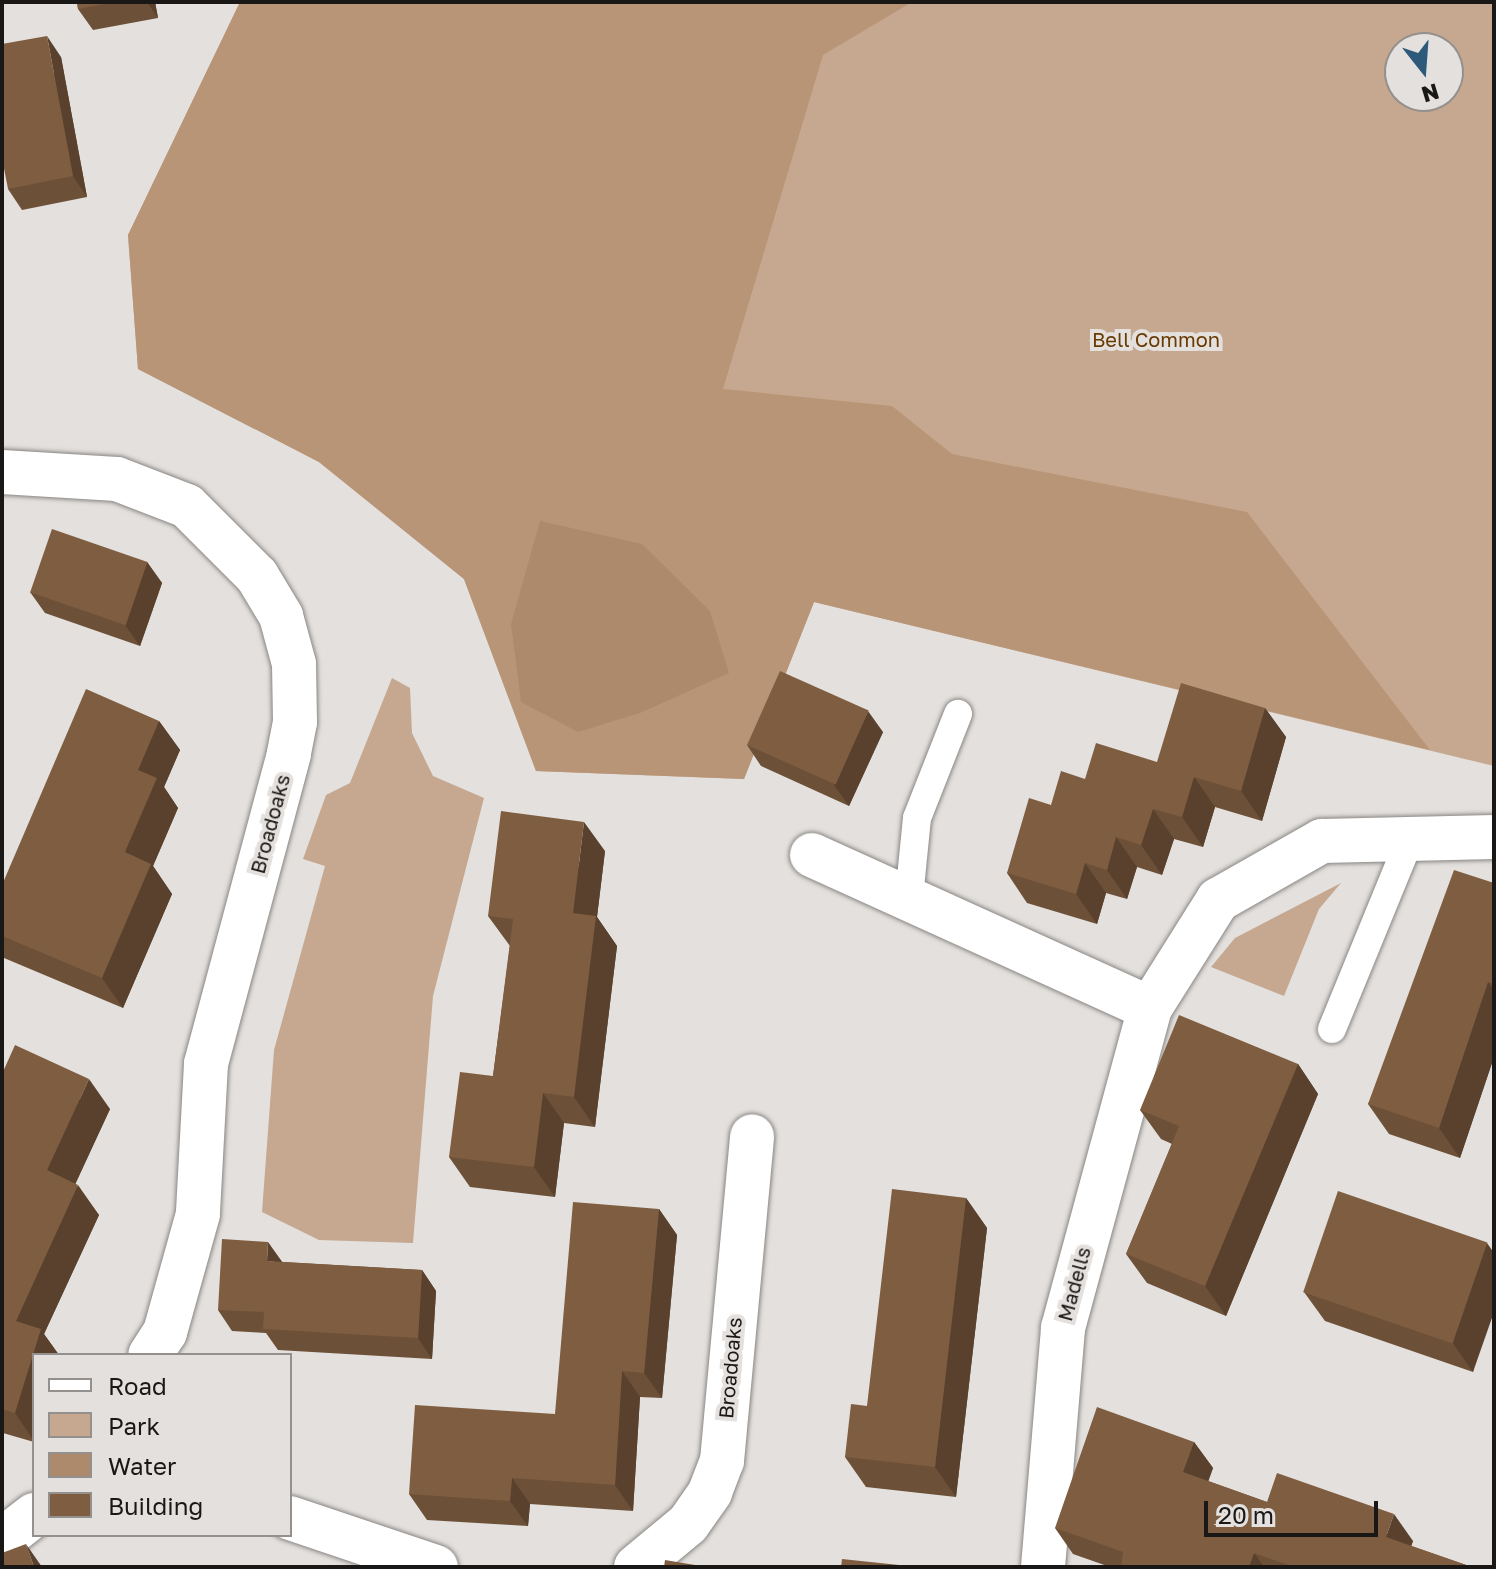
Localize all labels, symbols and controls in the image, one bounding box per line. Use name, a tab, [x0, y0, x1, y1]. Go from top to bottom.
north arrow	[1384, 32, 1464, 112]
text: N	[1419, 78, 1443, 109]
park label: Bell Common	[1092, 327, 1220, 351]
street label: Broadoaks	[245, 772, 295, 876]
street label: Madells	[1053, 1244, 1095, 1324]
street label: Broadoaks	[714, 1316, 746, 1420]
legend	[32, 1353, 292, 1537]
text: Road	[108, 1371, 167, 1400]
text: Park	[108, 1411, 160, 1440]
text: Water	[108, 1451, 176, 1480]
scale bar	[1208, 1485, 1382, 1535]
text: Building	[108, 1491, 203, 1520]
text: 20 m	[1218, 1500, 1274, 1529]

